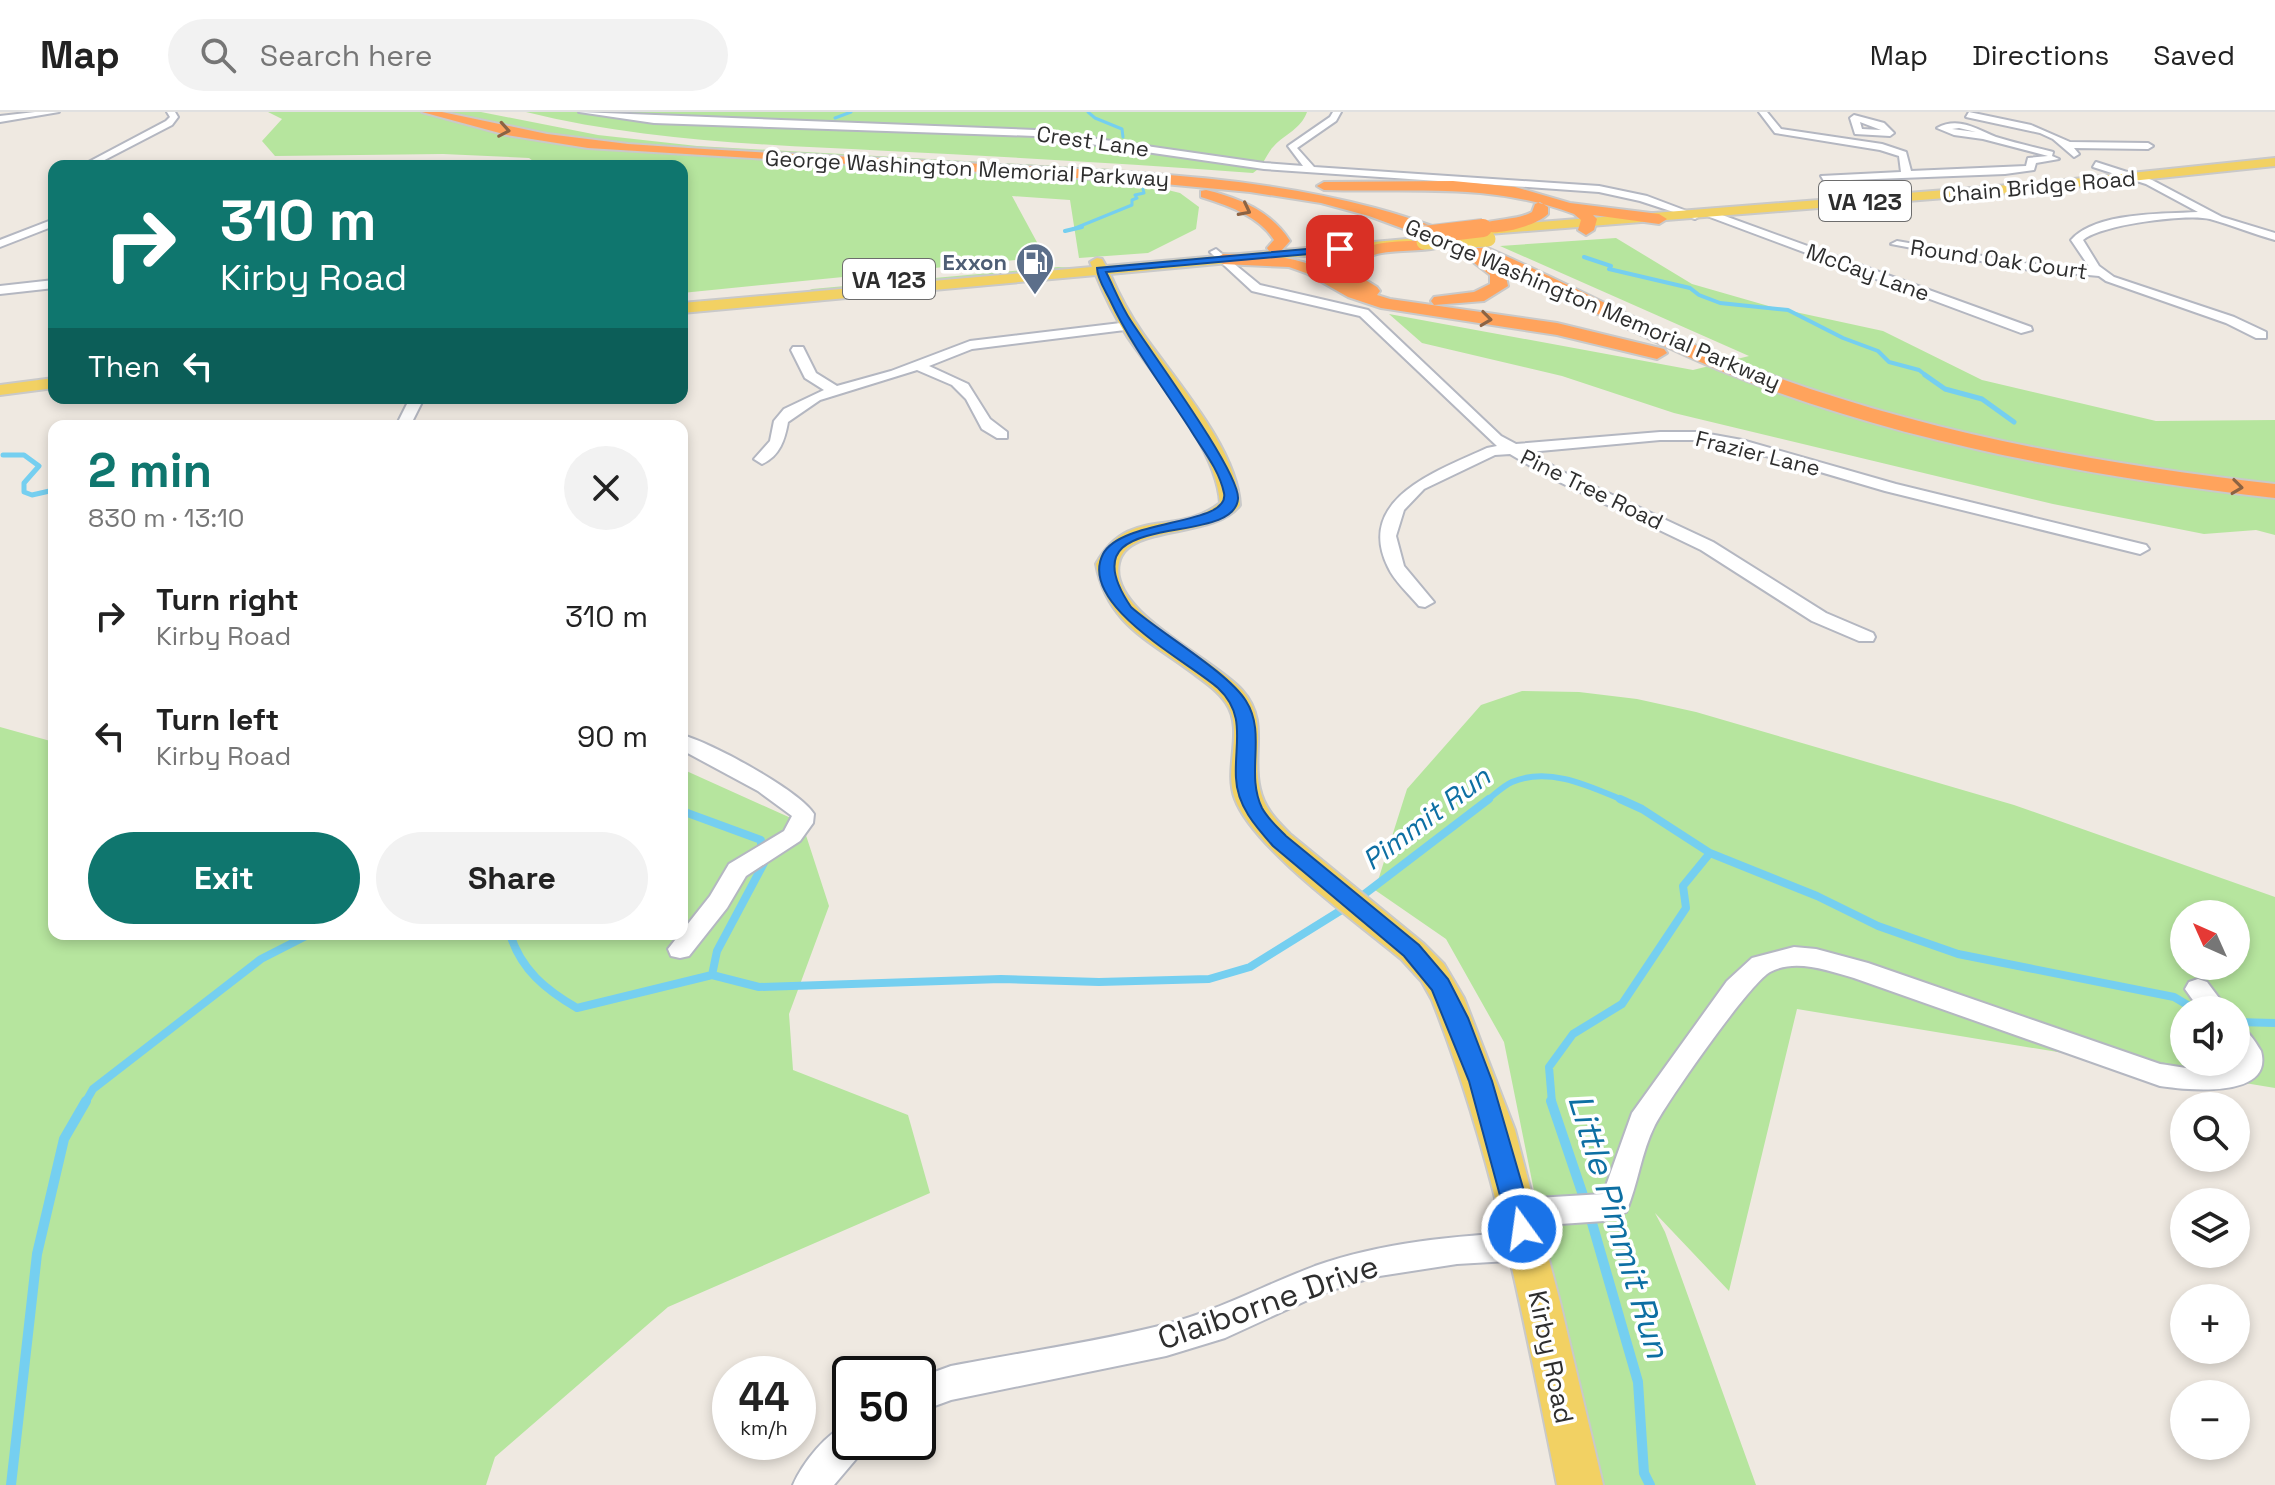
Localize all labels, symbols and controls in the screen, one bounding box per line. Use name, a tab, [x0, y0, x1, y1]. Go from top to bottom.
search box	[168, 19, 728, 91]
text: Map	[40, 31, 120, 79]
icon: search	[196, 33, 240, 77]
text: Search here	[260, 36, 433, 75]
text: Map	[1870, 37, 1928, 73]
text: Directions	[1972, 37, 2109, 73]
text: Saved	[2153, 37, 2235, 73]
street label: Crest Lane	[1035, 119, 1151, 163]
one-way arrow	[497, 121, 511, 138]
street label: George Washington Memorial Parkway	[764, 143, 1170, 193]
street label: Chain Bridge Road	[1941, 164, 2137, 208]
road number: VA 123	[1819, 181, 1911, 221]
text: 310 m	[220, 185, 377, 256]
icon: right	[88, 192, 192, 296]
one-way arrow	[1237, 201, 1252, 216]
street label: George Washington Memorial Parkway	[1401, 212, 1785, 396]
pin	[1306, 215, 1374, 283]
icon: arrive	[1318, 227, 1362, 271]
street label: Round Oak Court	[1909, 233, 2089, 285]
street label: McCay Lane	[1803, 237, 1933, 307]
fuel station icon: Exxon	[1014, 241, 1056, 296]
place label: Exxon	[942, 248, 1007, 276]
text: Kirby Road	[220, 255, 407, 301]
road number: VA 123	[843, 259, 935, 299]
one-way arrow	[1479, 310, 1493, 327]
icon: left	[176, 344, 220, 388]
text: Then	[88, 347, 160, 386]
street label: Frazier Lane	[1693, 424, 1823, 482]
text: 2 min	[88, 440, 212, 501]
street label: Pine Tree Road	[1516, 442, 1668, 536]
button: close	[564, 446, 648, 530]
one-way arrow	[2231, 479, 2244, 496]
text: 830 m · 13:10	[88, 501, 245, 535]
text: Turn right	[156, 580, 299, 619]
icon: right	[88, 594, 132, 638]
text: 310 m	[565, 597, 648, 636]
text: Kirby Road	[156, 619, 291, 653]
text: Turn left	[156, 700, 279, 739]
icon: left	[88, 714, 132, 758]
text: 90 m	[577, 717, 648, 756]
text: Kirby Road	[156, 739, 291, 773]
water label: Pimmit Run	[1355, 758, 1498, 878]
button: Exit	[88, 832, 360, 924]
button: Share	[376, 832, 648, 924]
north arrow	[2170, 900, 2250, 980]
map controls	[2170, 900, 2250, 1460]
button: sound	[2170, 996, 2250, 1076]
water label: Little Pimmit Run	[1558, 1089, 1680, 1364]
button: search	[2170, 1092, 2250, 1172]
position arrow	[1480, 1187, 1564, 1271]
button: layers	[2170, 1188, 2250, 1268]
street label: Claiborne Drive	[1153, 1246, 1383, 1358]
button: +	[2170, 1284, 2250, 1364]
street label: Kirby Road	[1520, 1287, 1582, 1427]
speed limit sign: 50	[832, 1356, 936, 1460]
text: 44	[739, 1372, 789, 1423]
button: −	[2170, 1380, 2250, 1460]
text: km/h	[740, 1415, 788, 1441]

